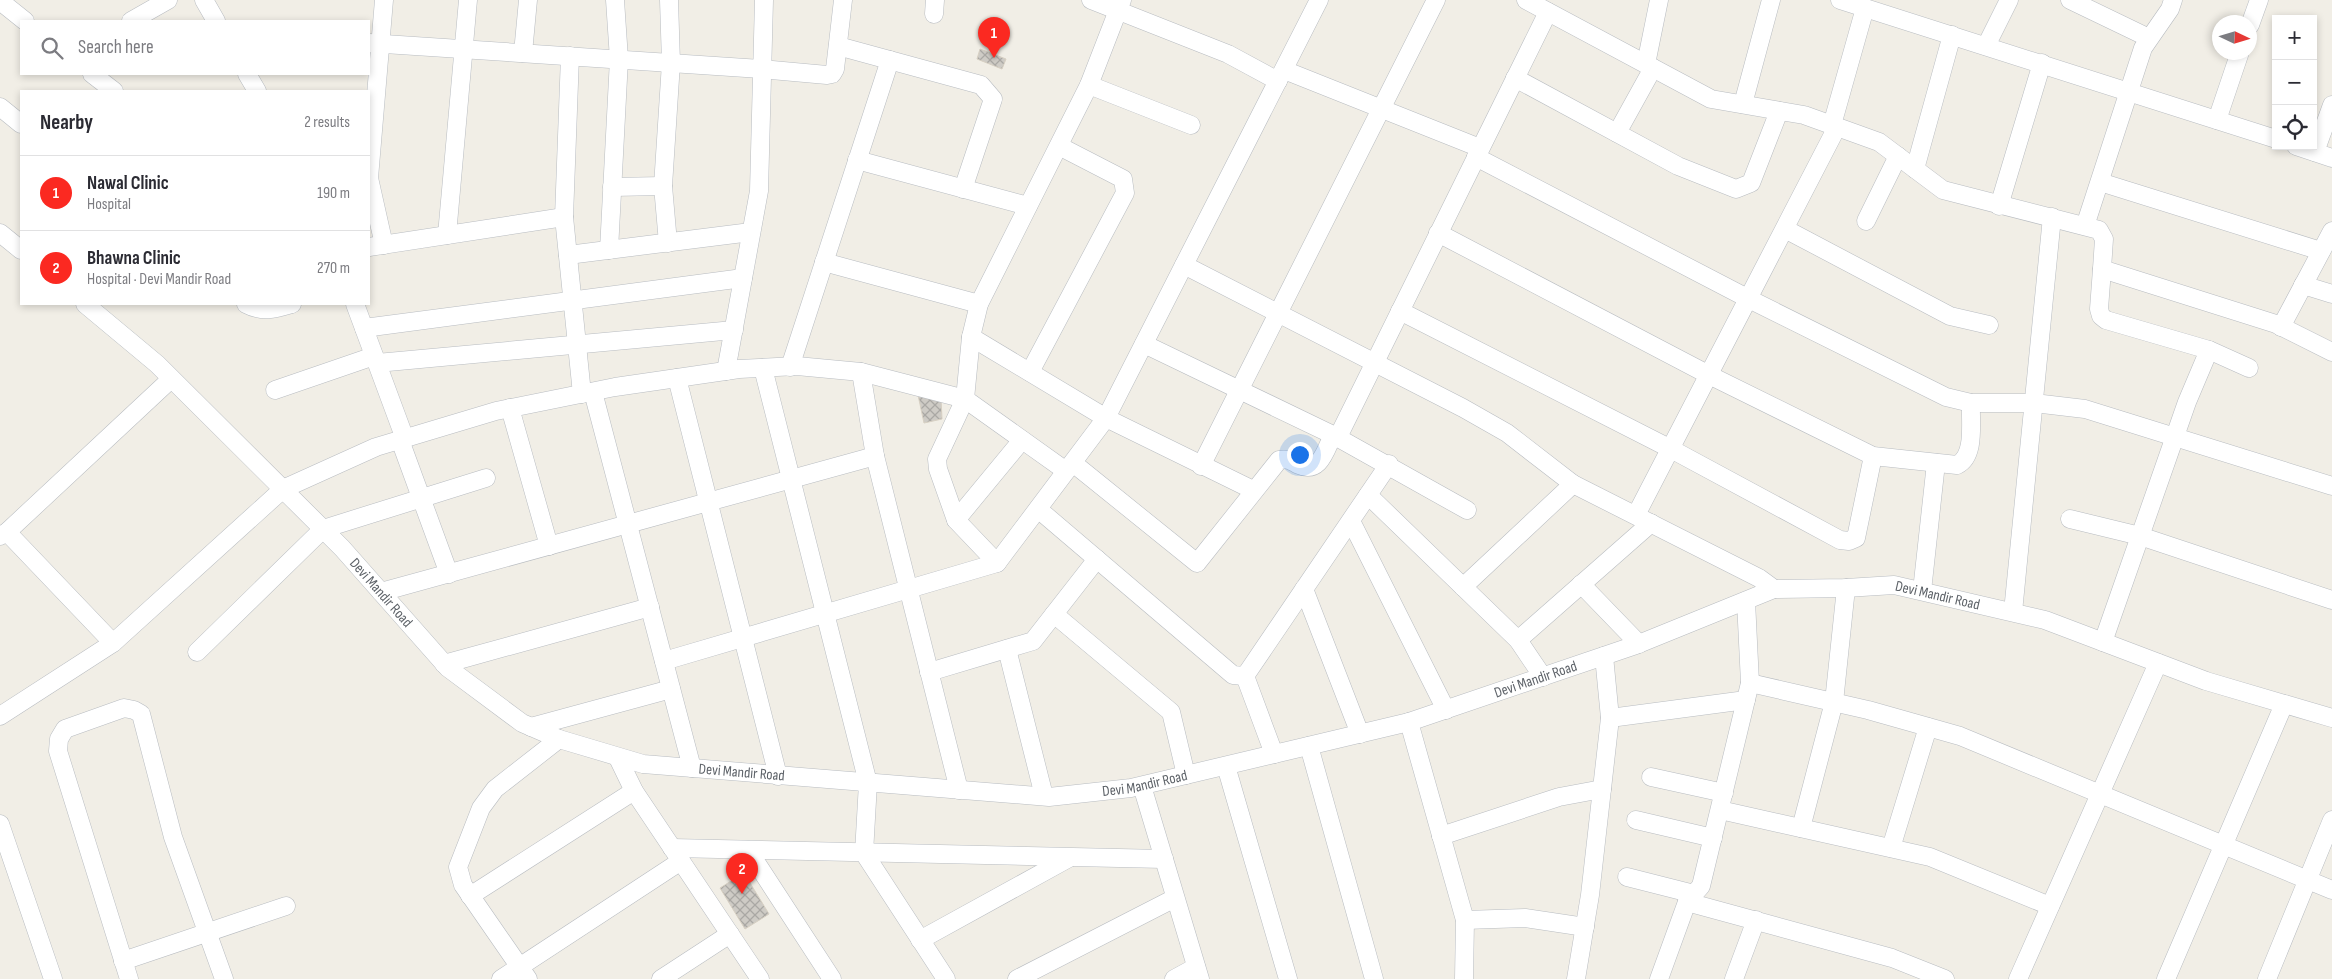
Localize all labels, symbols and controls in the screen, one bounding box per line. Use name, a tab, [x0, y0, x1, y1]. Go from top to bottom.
north arrow	[2212, 15, 2257, 60]
map controls	[2272, 15, 2317, 150]
button: +	[2272, 15, 2317, 60]
pin: 1	[978, 17, 1010, 58]
search box	[20, 20, 370, 75]
icon: search	[38, 34, 66, 62]
text: Search here	[78, 36, 154, 59]
button: −	[2272, 60, 2317, 105]
button: locate	[2272, 105, 2317, 150]
text: Nearby	[40, 110, 93, 135]
text: 2 results	[304, 113, 350, 132]
text: Nawal Clinic	[87, 172, 169, 195]
text: 1	[53, 184, 59, 203]
text: 190 m	[317, 184, 350, 203]
text: Hospital	[87, 195, 131, 214]
text: Bhawna Clinic	[87, 247, 181, 270]
text: 2	[52, 259, 60, 278]
text: 270 m	[317, 259, 350, 278]
text: Hospital · Devi Mandir Road	[87, 270, 231, 289]
your location	[1287, 442, 1313, 468]
street label: Devi Mandir Road	[345, 554, 417, 631]
street label: Devi Mandir Road	[1893, 577, 1982, 615]
street label: Devi Mandir Road	[1492, 657, 1580, 702]
street label: Devi Mandir Road	[698, 760, 785, 785]
street label: Devi Mandir Road	[1101, 766, 1189, 801]
pin: 2	[726, 853, 758, 894]

